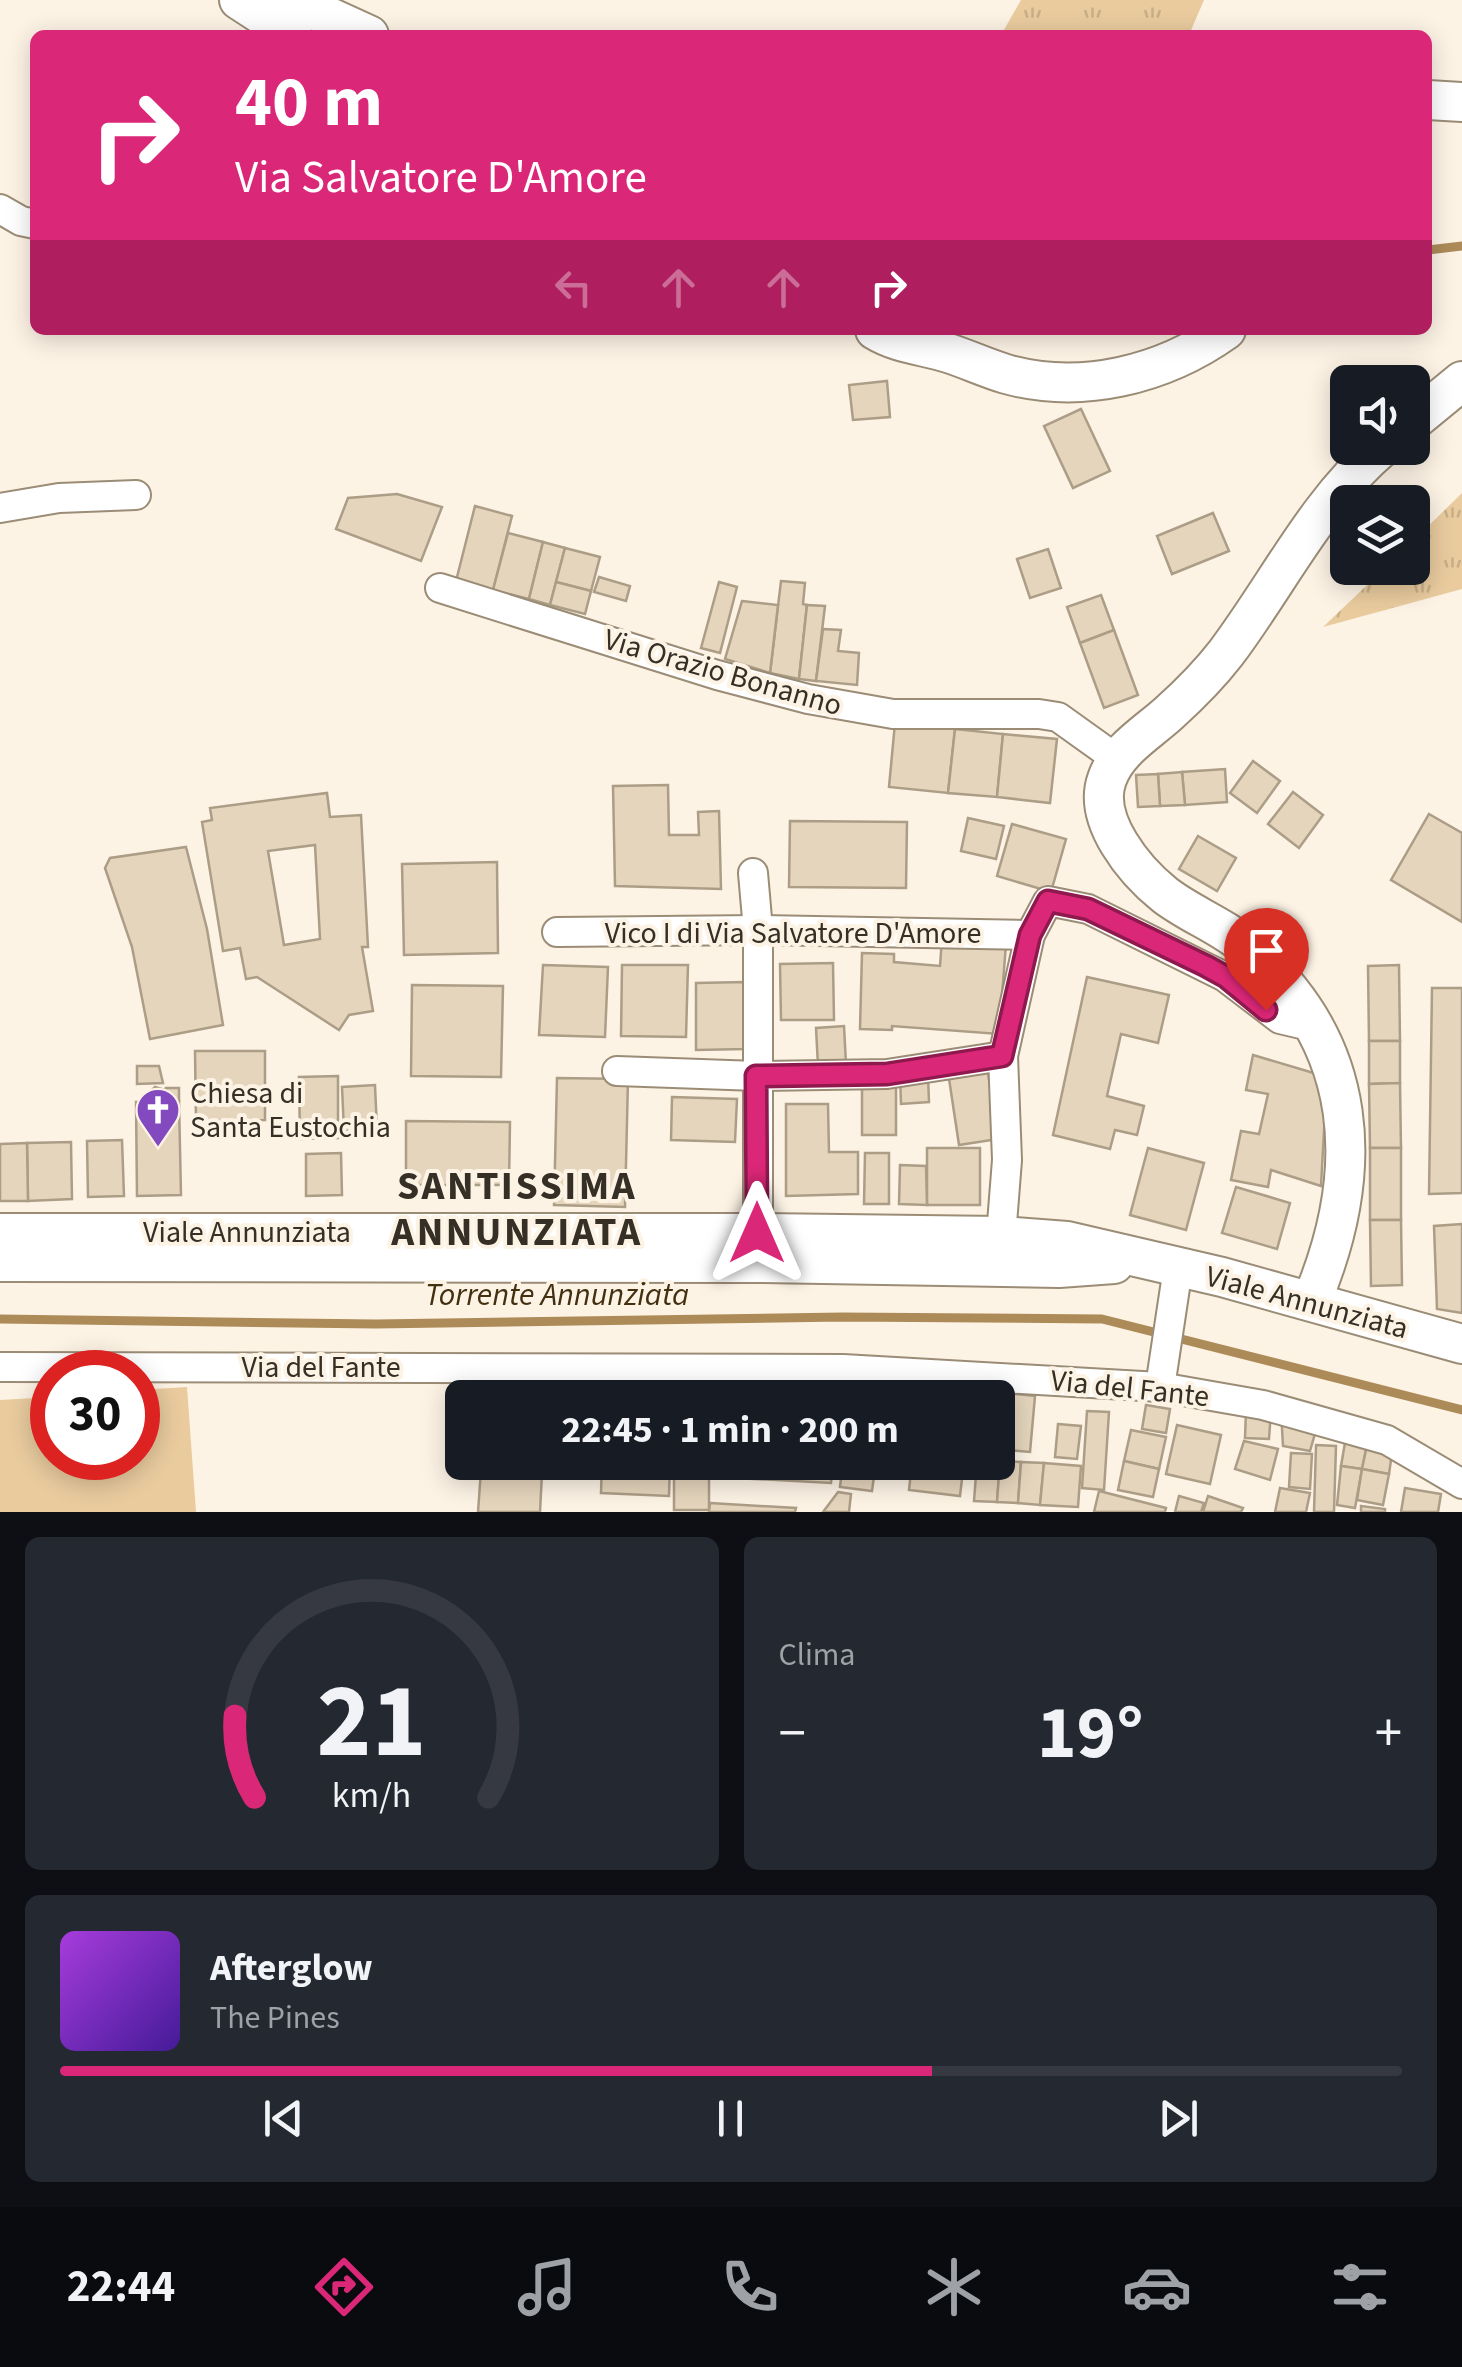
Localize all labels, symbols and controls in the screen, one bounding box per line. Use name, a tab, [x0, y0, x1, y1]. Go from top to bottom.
text: 40 m	[235, 53, 383, 153]
icon: right	[70, 70, 200, 200]
text: Via Salvatore D'Amore	[235, 146, 647, 210]
icon: left	[546, 260, 601, 315]
icon: ahead	[651, 260, 706, 315]
icon: ahead	[756, 260, 811, 315]
icon: right	[861, 260, 916, 315]
map controls	[1330, 365, 1430, 585]
button: sound	[1330, 365, 1430, 465]
button: layers	[1330, 485, 1430, 585]
street label: Via Orazio Bonanno	[599, 618, 847, 727]
pin	[1224, 908, 1309, 1011]
street label: Vico I di Via Salvatore D'Amore	[605, 912, 981, 955]
icon: arrive	[1239, 923, 1294, 978]
place label: Chiesa di Santa Eustochia	[190, 1072, 391, 1149]
church icon: Chiesa di Santa Eustochia	[135, 1087, 181, 1148]
district label: SANTISSIMA ANNUNZIATA	[390, 1158, 643, 1261]
position arrow	[705, 1181, 809, 1285]
street label: Viale Annunziata	[143, 1211, 351, 1254]
street label: Viale Annunziata	[1201, 1255, 1413, 1350]
water label: Torrente Annunziata	[425, 1272, 689, 1318]
street label: Via del Fante	[241, 1346, 401, 1389]
speed limit sign: 30	[30, 1350, 160, 1480]
street label: Via del Fante	[1049, 1359, 1211, 1418]
text: 22:45 · 1 min · 200 m	[561, 1403, 899, 1457]
text: Clima	[779, 1632, 855, 1678]
text: 21	[317, 1649, 427, 1797]
text: 19°	[1037, 1680, 1144, 1787]
text: −	[779, 1695, 806, 1773]
text: +	[1375, 1695, 1402, 1773]
text: km/h	[332, 1770, 411, 1821]
text: Afterglow	[210, 1941, 373, 1995]
text: The Pines	[210, 1995, 340, 2041]
icon: previous	[256, 2091, 311, 2146]
icon: pause	[703, 2091, 758, 2146]
icon: next	[1151, 2091, 1206, 2146]
icon: directions	[309, 2252, 379, 2322]
icon: music	[512, 2252, 582, 2322]
icon: phone	[715, 2252, 785, 2322]
icon: climate	[919, 2252, 989, 2322]
icon: car	[1122, 2252, 1192, 2322]
icon: filters	[1325, 2252, 1395, 2322]
text: 22:44	[67, 2255, 175, 2319]

